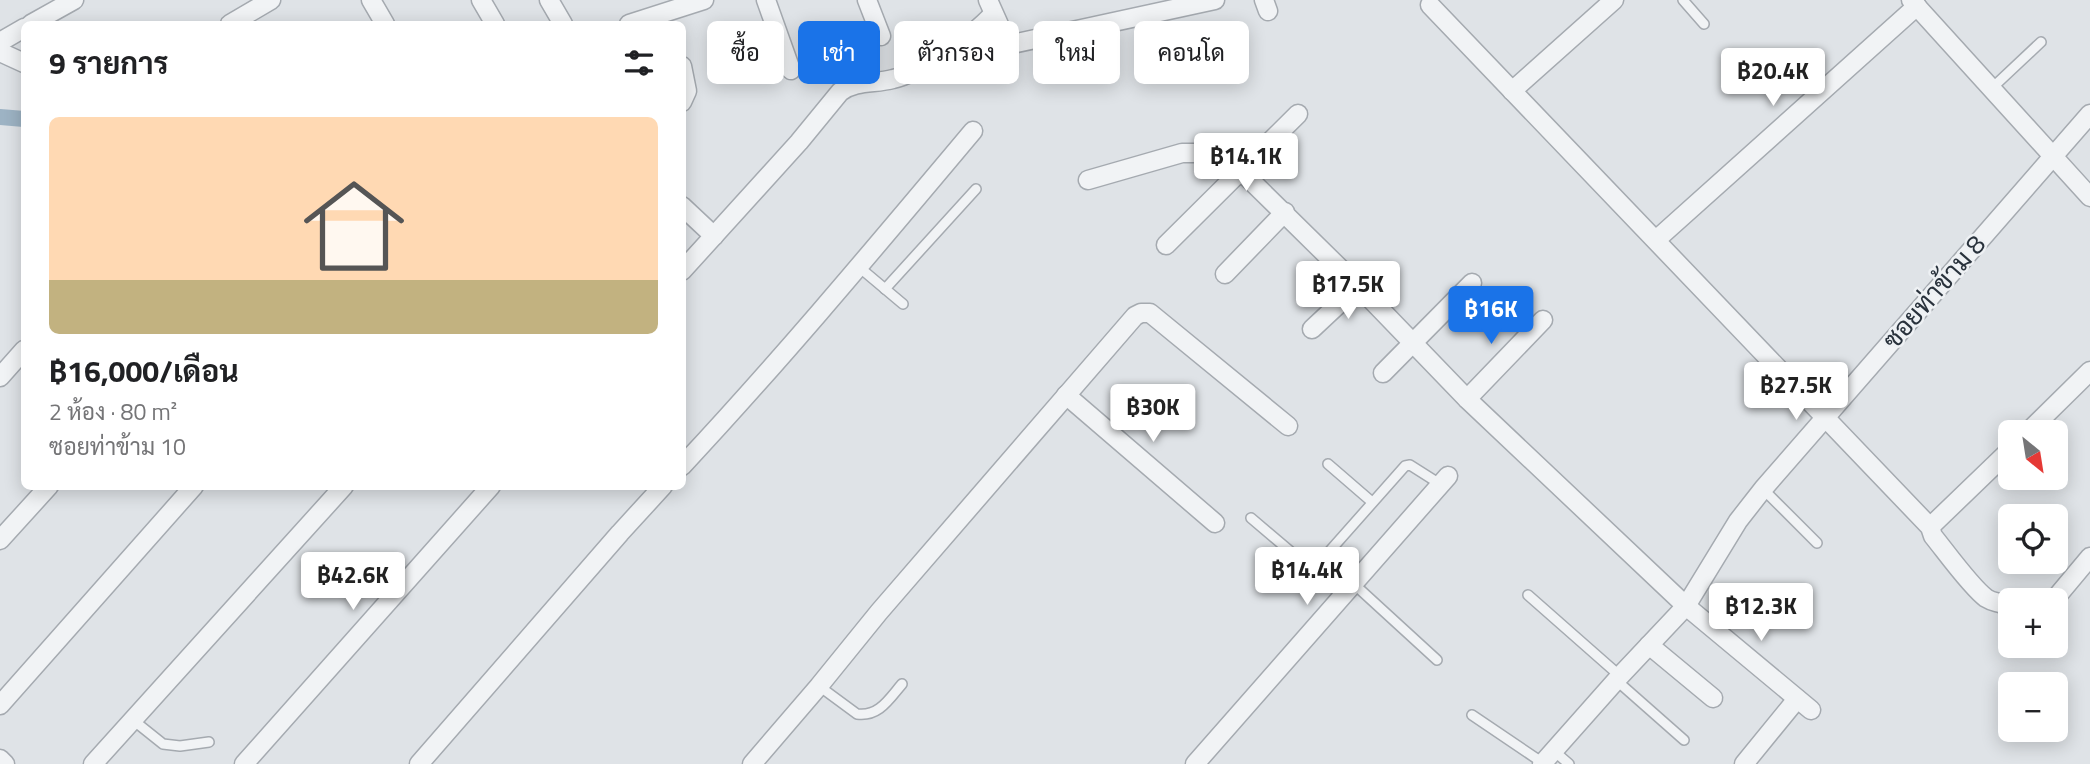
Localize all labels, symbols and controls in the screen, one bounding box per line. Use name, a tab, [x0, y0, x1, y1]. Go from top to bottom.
chip: ซื้อ	[707, 21, 784, 84]
chip: เช่า	[798, 21, 880, 84]
chip: ตัวกรอง	[894, 21, 1019, 84]
chip: ใหม่	[1033, 21, 1120, 84]
chip: คอนโด	[1134, 21, 1249, 84]
text: 9 รายการ	[49, 40, 168, 86]
icon: filters	[620, 44, 658, 82]
pin: ฿20.4K	[1716, 48, 1830, 108]
text: ฿20.4K	[1737, 53, 1809, 88]
pin: ฿14.1K	[1189, 134, 1303, 193]
text: ฿14.1K	[1210, 138, 1282, 173]
icon: home	[291, 163, 417, 289]
street label: ซอยท่าข้าม 8	[1873, 226, 1994, 357]
pin: ฿17.5K	[1291, 262, 1405, 321]
text: ฿17.5K	[1312, 266, 1384, 301]
pin: ฿16K	[1450, 286, 1532, 346]
text: ฿16K	[1464, 291, 1518, 326]
text: ฿16,000/เดือน	[49, 348, 239, 394]
pin: ฿27.5K	[1739, 362, 1853, 422]
text: ฿27.5K	[1760, 367, 1832, 402]
pin: ฿30K	[1112, 384, 1194, 444]
text: ฿30K	[1126, 389, 1180, 424]
text: 2 ห้อง · 80 m²	[49, 394, 177, 429]
north arrow	[1998, 420, 2068, 490]
map controls	[1998, 420, 2068, 742]
text: ซอยท่าข้าม 10	[49, 429, 186, 464]
button: locate	[1998, 504, 2068, 574]
pin: ฿14.4K	[1250, 548, 1364, 607]
pin: ฿42.6K	[296, 552, 410, 612]
text: ฿14.4K	[1271, 552, 1343, 587]
text: ฿42.6K	[317, 557, 389, 592]
pin: ฿12.3K	[1704, 584, 1818, 643]
text: ฿12.3K	[1725, 588, 1797, 623]
button: +	[1998, 588, 2068, 658]
button: −	[1998, 672, 2068, 742]

